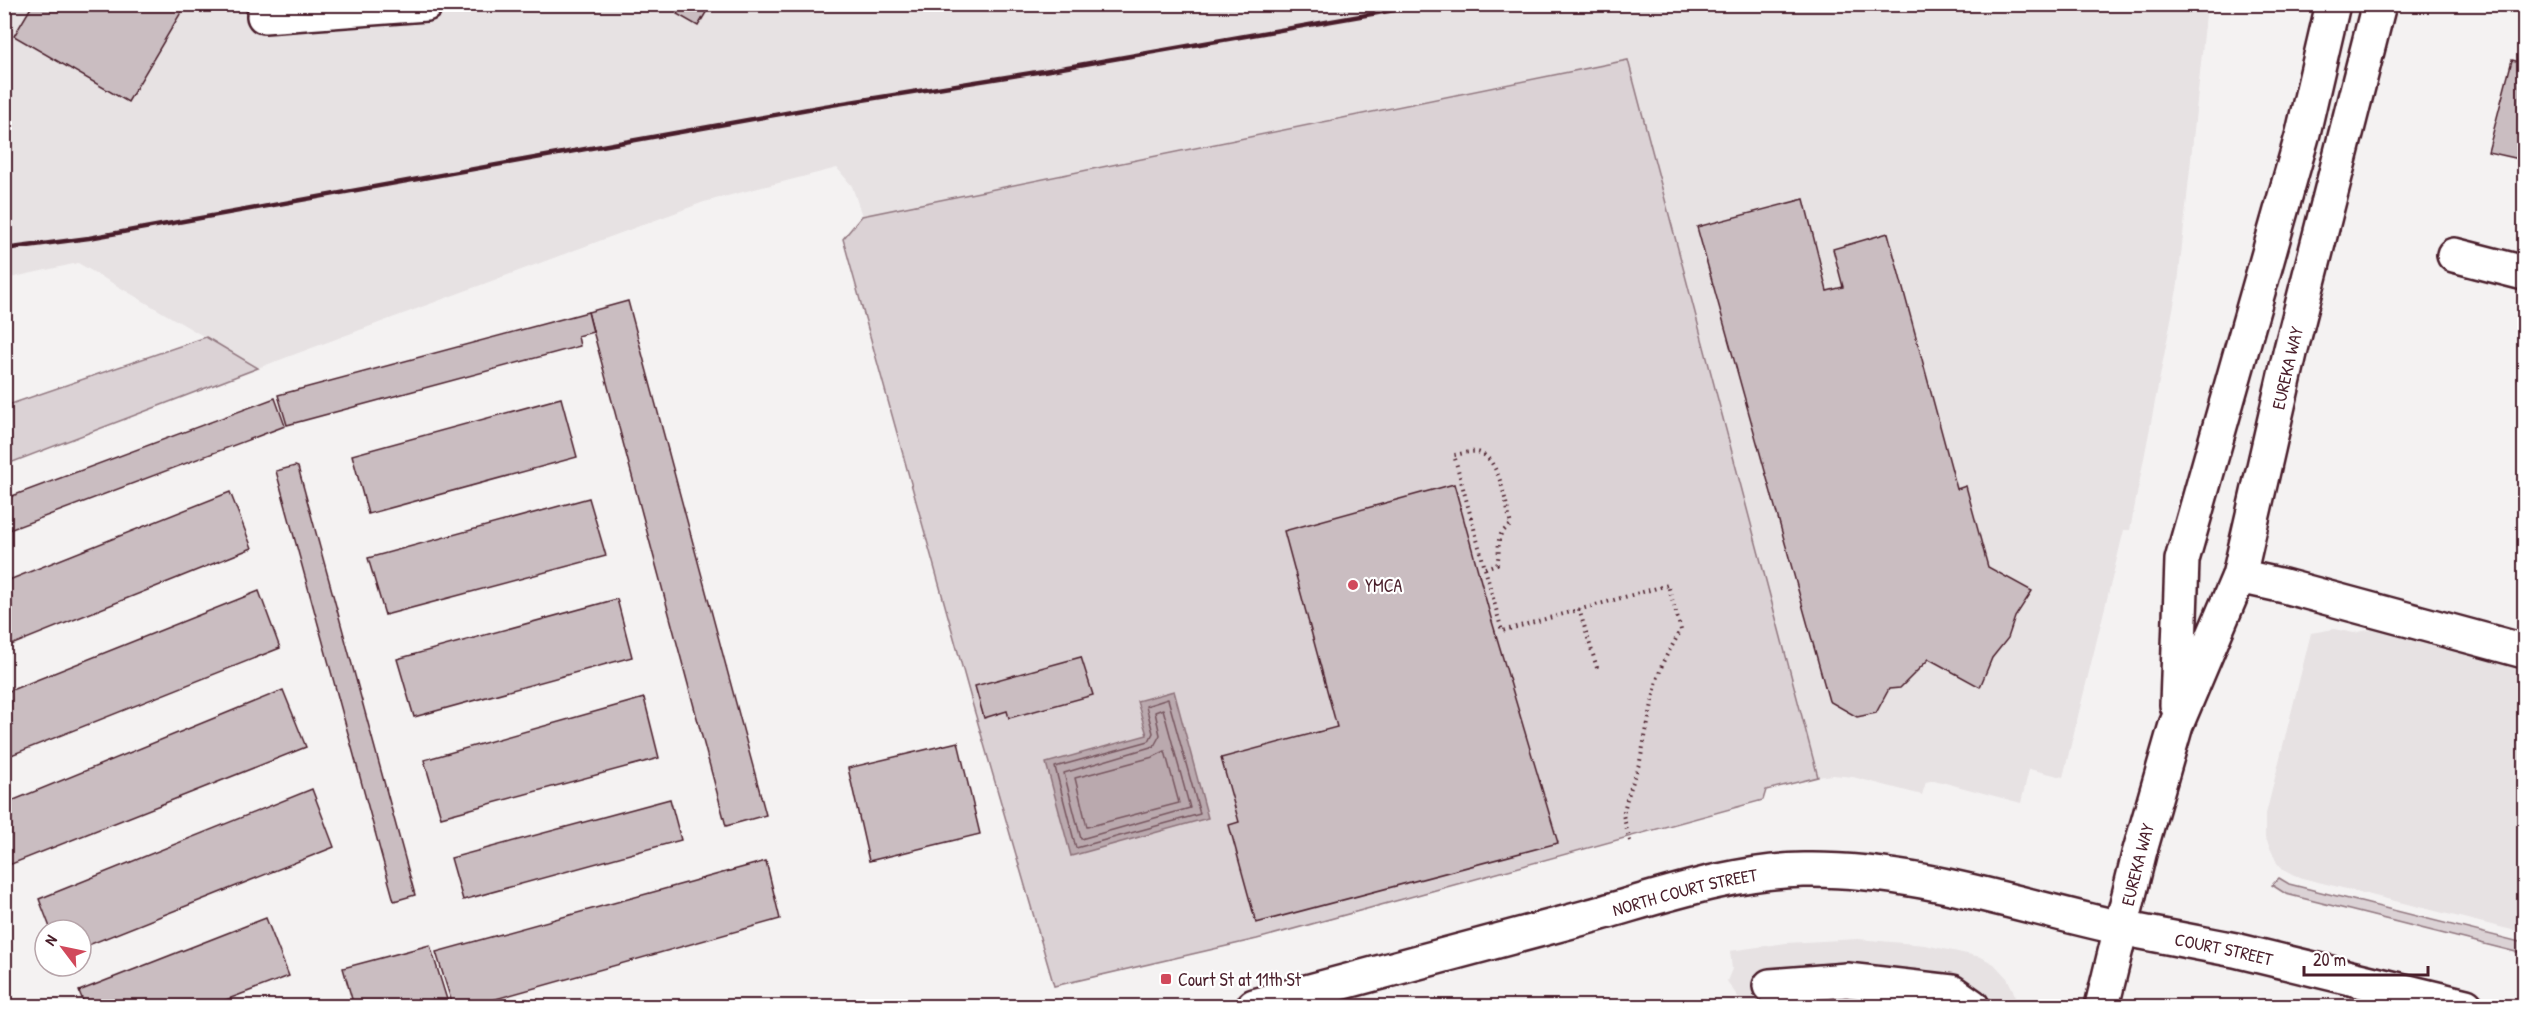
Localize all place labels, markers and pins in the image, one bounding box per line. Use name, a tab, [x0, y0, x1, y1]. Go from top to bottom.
place label: YMCA	[1365, 573, 1403, 598]
marker: YMCA	[1346, 578, 1360, 592]
place label: Court St at 11th St	[1178, 967, 1302, 992]
marker: Court St at 11th St	[1159, 972, 1173, 986]

